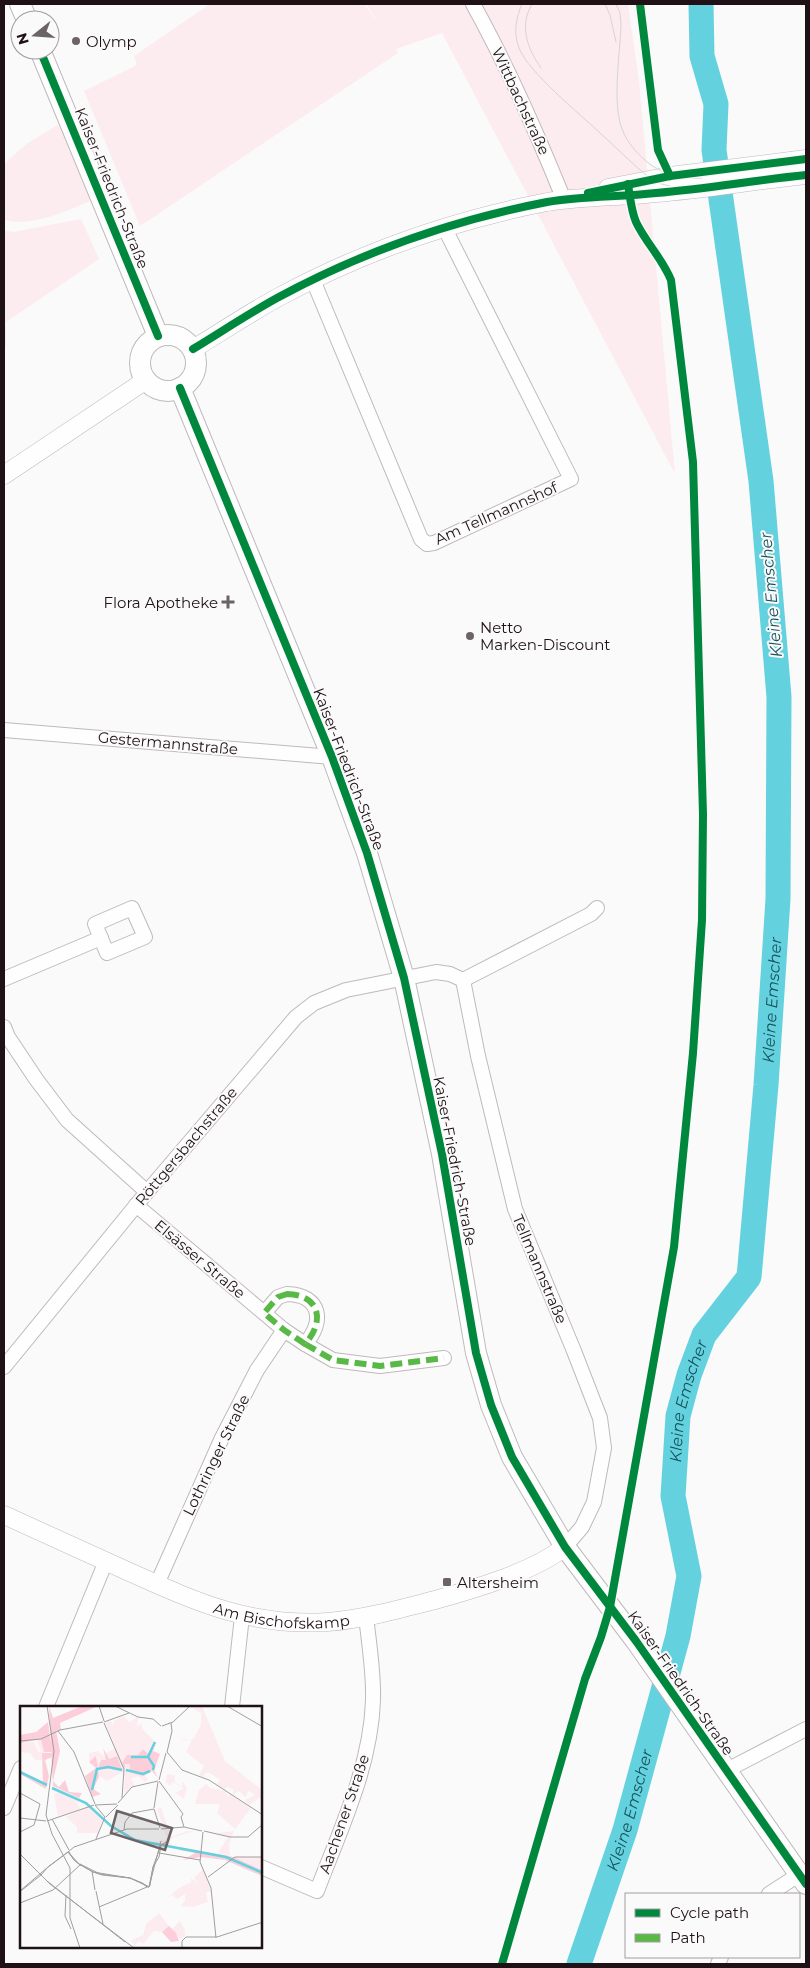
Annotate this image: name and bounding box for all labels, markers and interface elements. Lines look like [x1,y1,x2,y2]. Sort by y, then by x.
north arrow [10,10,60,60]
text: N [12,31,33,47]
place label: Olymp [86,32,137,51]
marker: Olymp [70,35,82,47]
street label: Wittbachstraße [488,44,554,158]
street label: Kaiser-Friedrich-Straße [71,105,153,271]
street label: Am Tellmannshof [432,477,561,549]
water label: Kleine Emscher [756,531,786,658]
place label: Flora Apotheke [104,593,218,612]
marker: Flora Apotheke [222,596,234,608]
place label: Netto Marken-Discount [480,618,610,654]
marker: Netto Marken-Discount [464,630,476,642]
street label: Kaiser-Friedrich-Straße [309,685,389,853]
street label: Gestermannstraße [97,727,239,759]
water label: Kleine Emscher [758,936,785,1063]
street label: Kaiser-Friedrich-Straße [429,1075,481,1247]
street label: Röttgersbachstraße [131,1083,241,1209]
street label: Tellmannstraße [508,1212,572,1326]
street label: Elsässer Straße [151,1216,249,1302]
water label: Kleine Emscher [666,1337,711,1463]
street label: Lothringer Straße [178,1391,254,1519]
place label: Altersheim [457,1573,539,1592]
marker: Altersheim [441,1576,453,1588]
street label: Am Bischofskamp [211,1598,351,1632]
street label: Kaiser-Friedrich-Straße [624,1607,738,1759]
inset map [20,1706,262,1948]
water label: Kleine Emscher [602,1747,656,1873]
street label: Aachener Straße [315,1752,373,1876]
legend [625,1893,800,1958]
text: Cycle path [670,1903,749,1922]
text: Path [670,1928,706,1947]

